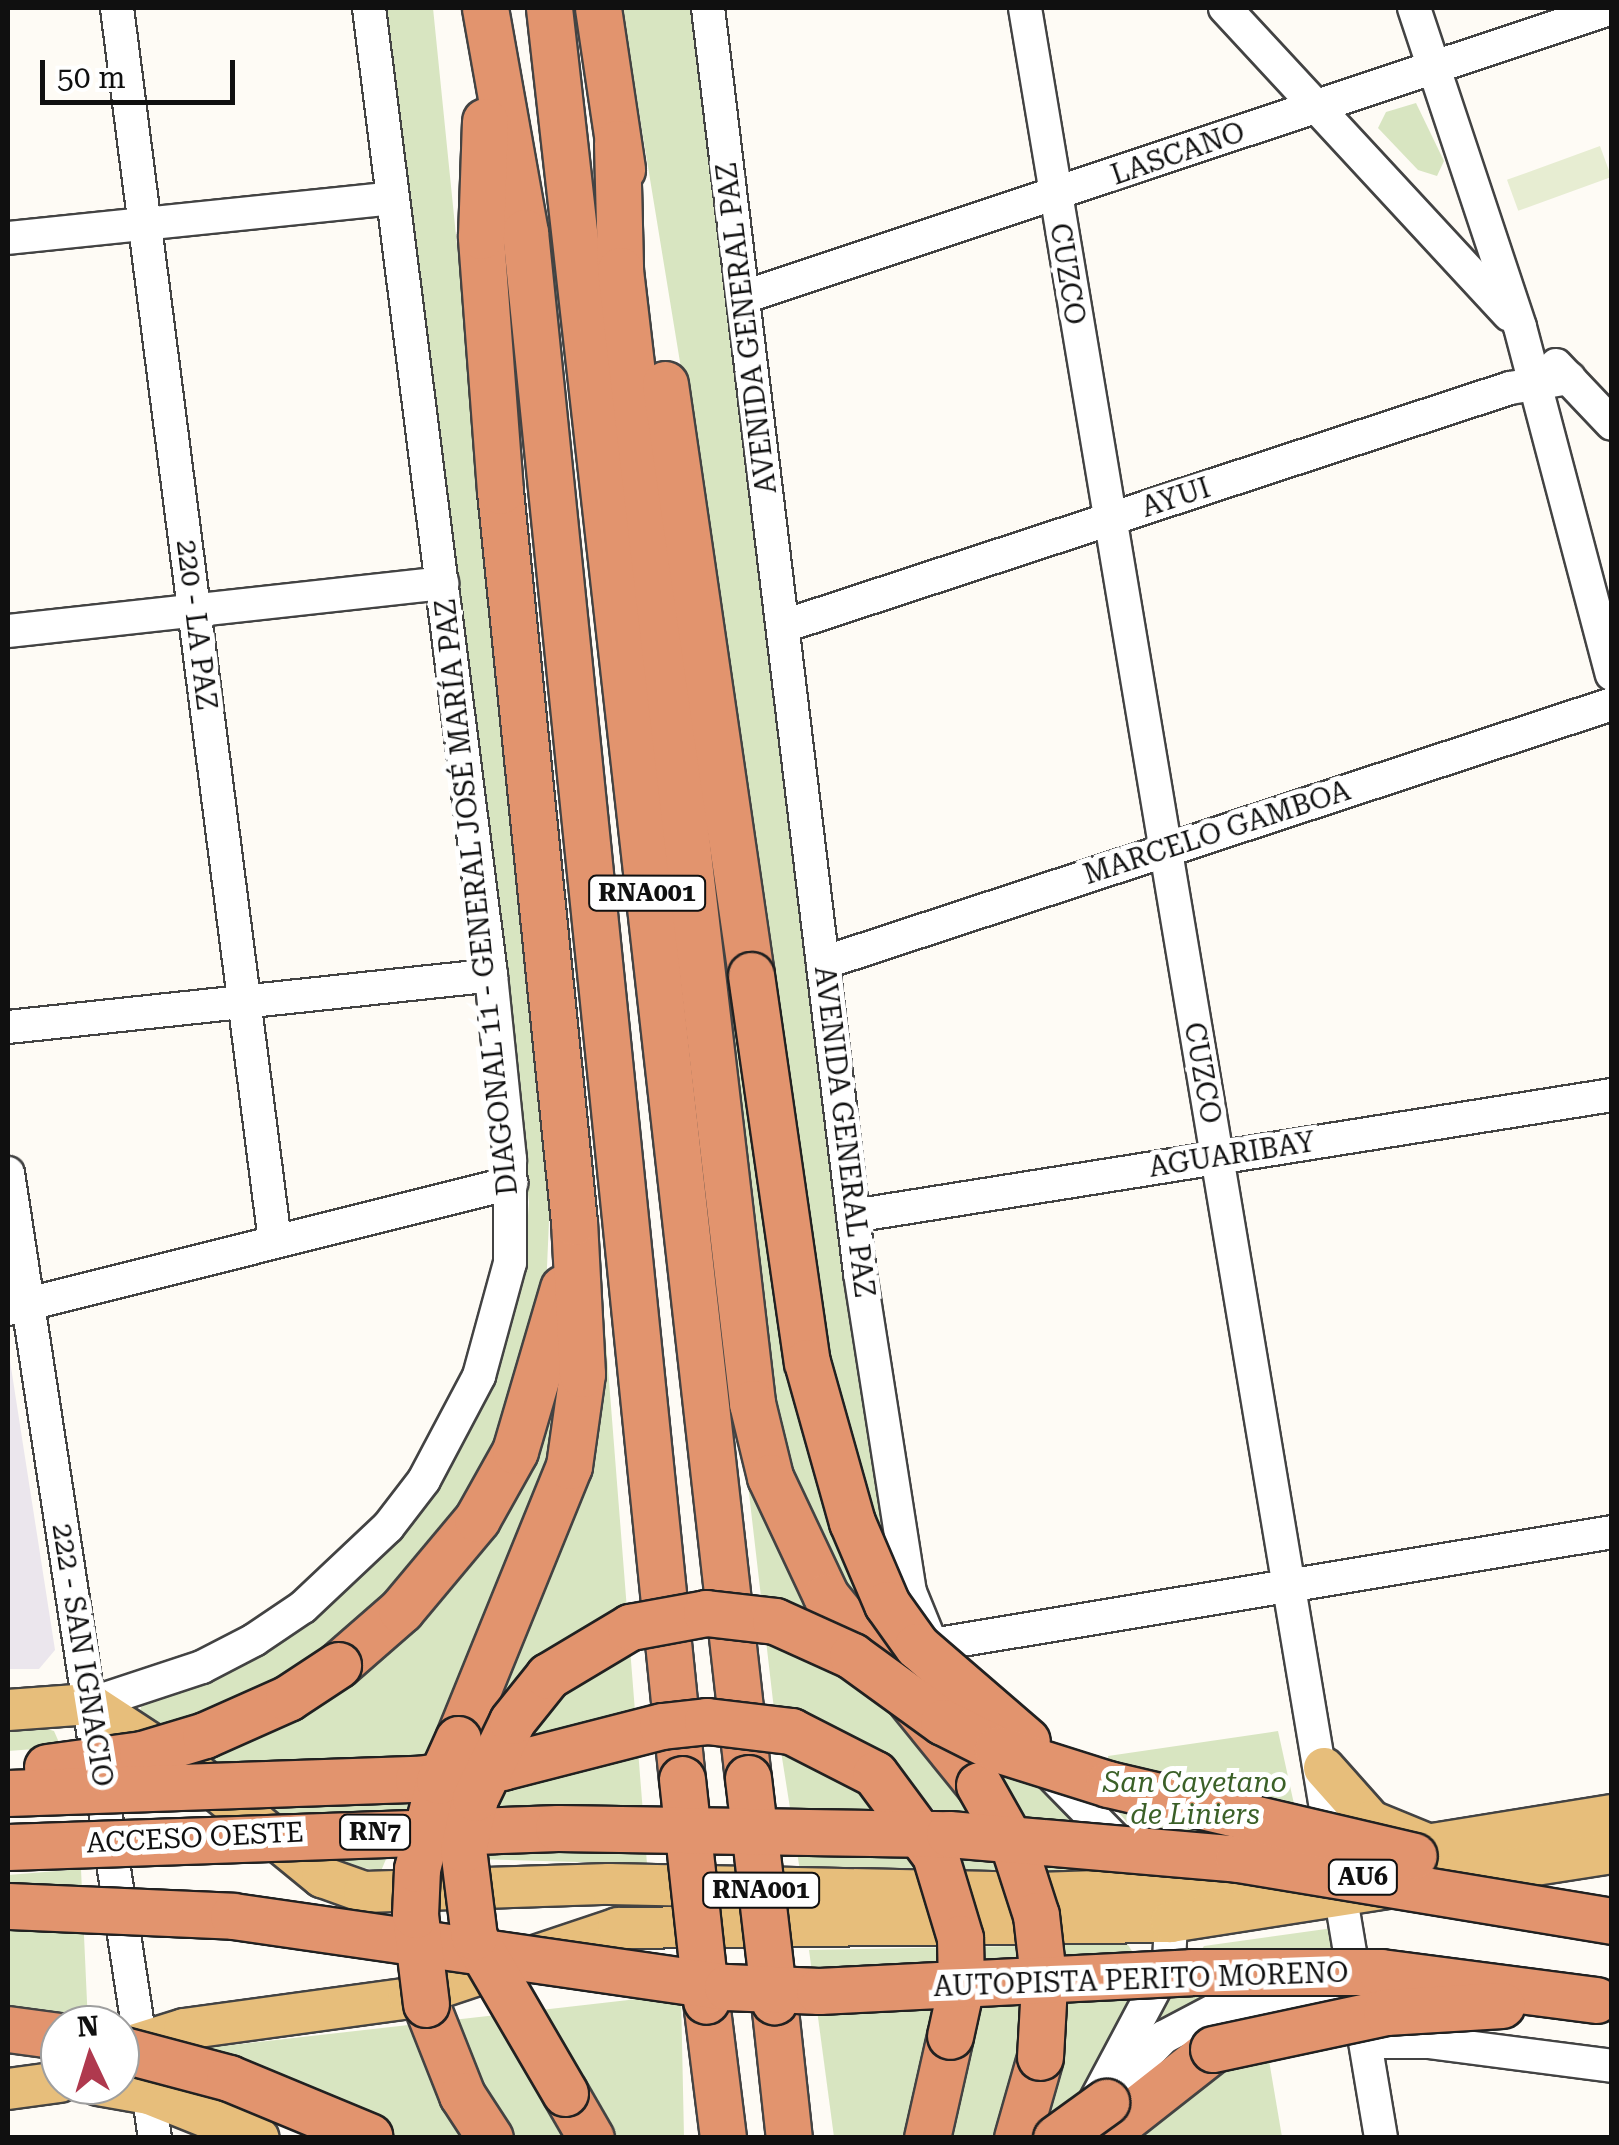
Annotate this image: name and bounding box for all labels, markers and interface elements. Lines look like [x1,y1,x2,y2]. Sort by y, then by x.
scale bar [45,40,240,102]
text: 50 m [57,60,126,95]
street label: LASCANO [1107,115,1249,193]
street label: AVENIDA GENERAL PAZ [710,160,784,496]
street label: CUZCO [1042,221,1092,327]
street label: AYUI [1137,471,1215,525]
street label: 220 - LA PAZ [169,538,223,712]
street label: DIAGONAL 11 - GENERAL JOSÉ MARÍA PAZ [429,597,525,1197]
street label: MARCELO GAMBOA [1079,774,1355,892]
road number: RNA001 [587,873,707,913]
street label: AVENIDA GENERAL PAZ [807,964,881,1300]
street label: CUZCO [1177,1020,1227,1126]
street label: AGUARIBAY [1147,1125,1317,1185]
street label: 222 - SAN IGNACIO [45,1521,119,1789]
park label: San Cayetano de Liniers [1103,1766,1287,1832]
road number: RN7 [338,1812,412,1852]
street label: ACCESO OESTE [85,1816,305,1860]
road number: AU6 [1326,1857,1400,1897]
road number: RNA001 [701,1870,821,1910]
street label: AUTOPISTA PERITO MORENO [933,1956,1349,2004]
north arrow [40,2005,140,2105]
text: N [76,2009,100,2044]

